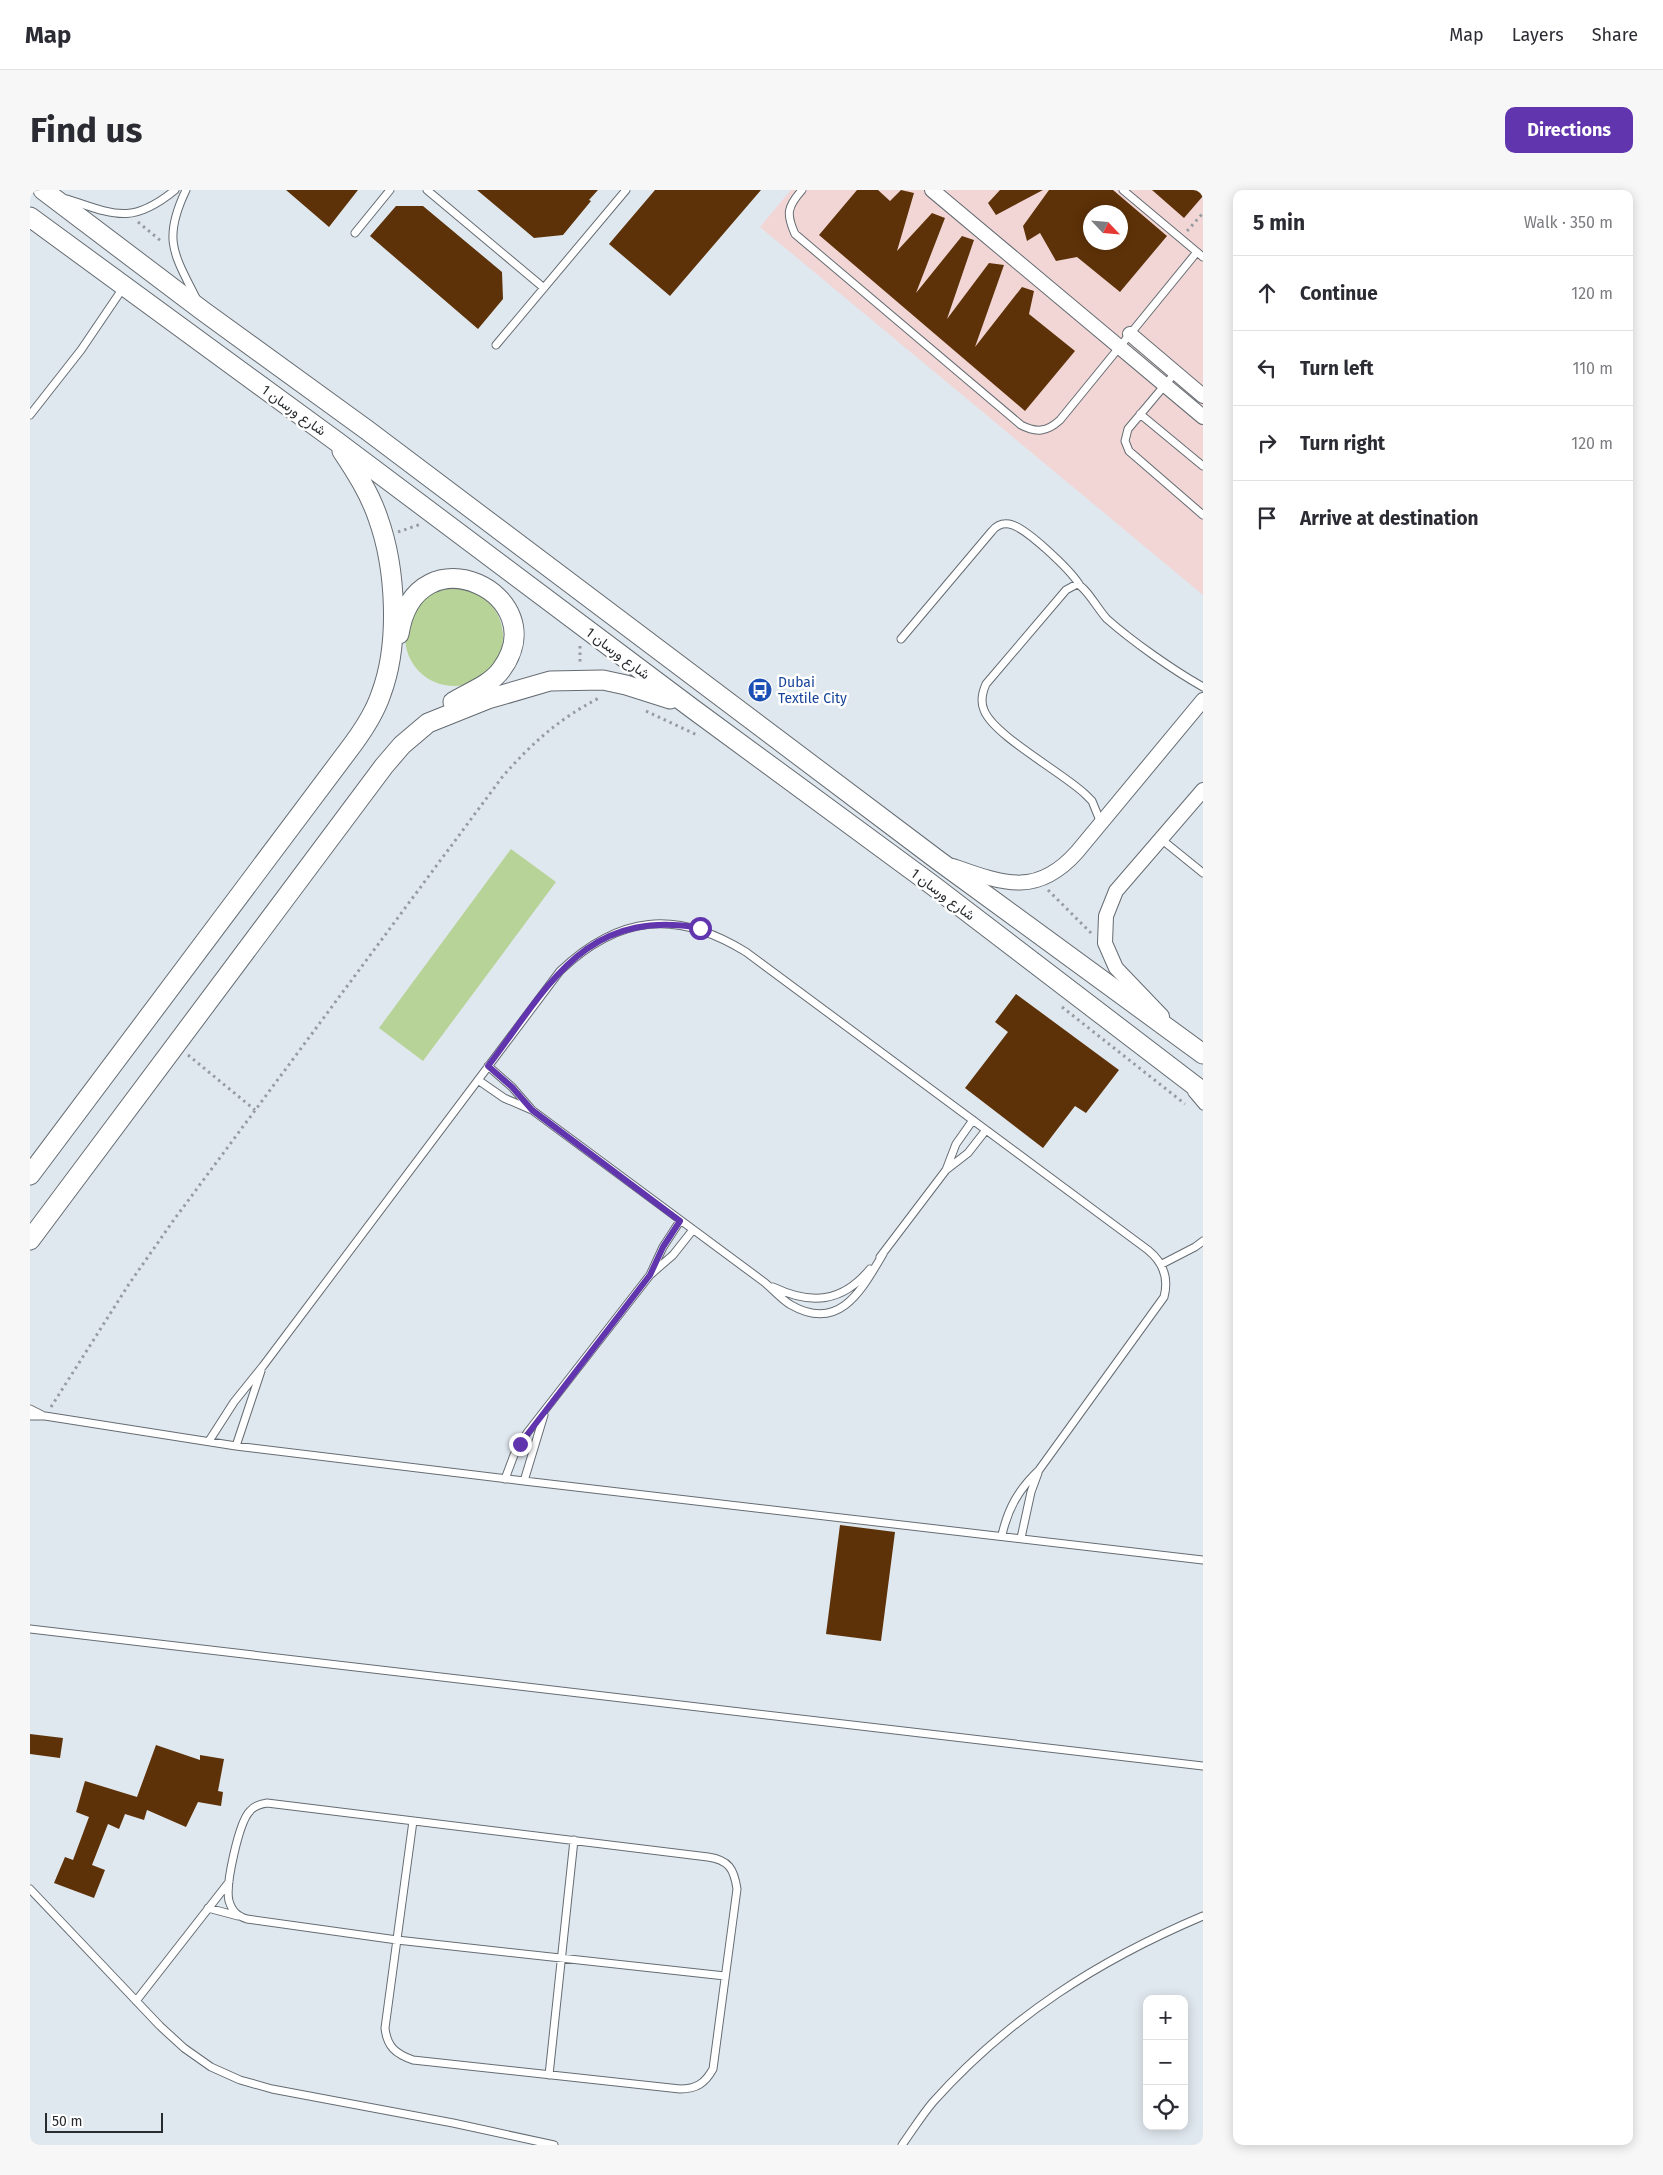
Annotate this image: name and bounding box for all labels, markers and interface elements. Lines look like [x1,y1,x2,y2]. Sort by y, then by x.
text: Map [25,21,71,49]
text: Map [1449,24,1484,46]
text: Layers [1512,24,1564,46]
text: Share [1592,24,1638,46]
button: Directions [1505,107,1633,153]
text: Find us [30,109,142,151]
north arrow [1083,205,1128,250]
text: 5 min [1253,210,1305,236]
text: Walk · 350 m [1524,213,1613,232]
icon: ahead [1253,279,1281,307]
text: Continue [1300,282,1378,305]
text: 120 m [1571,284,1613,303]
icon: left [1253,354,1281,382]
text: Turn left [1300,357,1374,380]
text: 110 m [1572,359,1613,378]
street label: شارع ورسان 1 [257,381,329,441]
icon: right [1253,429,1281,457]
text: Turn right [1300,432,1385,455]
text: 120 m [1571,434,1613,453]
icon: arrive [1253,504,1281,532]
text: Arrive at destination [1300,507,1479,530]
street label: شارع ورسان 1 [581,624,653,685]
place label: Dubai Textile City [778,674,847,707]
bus stop icon: Dubai Textile City [747,677,773,703]
street label: شارع ورسان 1 [906,865,978,926]
route start [689,917,712,940]
route end [509,1433,532,1456]
map controls [1143,1995,1188,2130]
button: + [1143,1995,1188,2040]
button: − [1143,2040,1188,2085]
button: locate [1143,2085,1188,2130]
scale bar [45,2110,162,2133]
text: 50 m [52,2113,83,2130]

